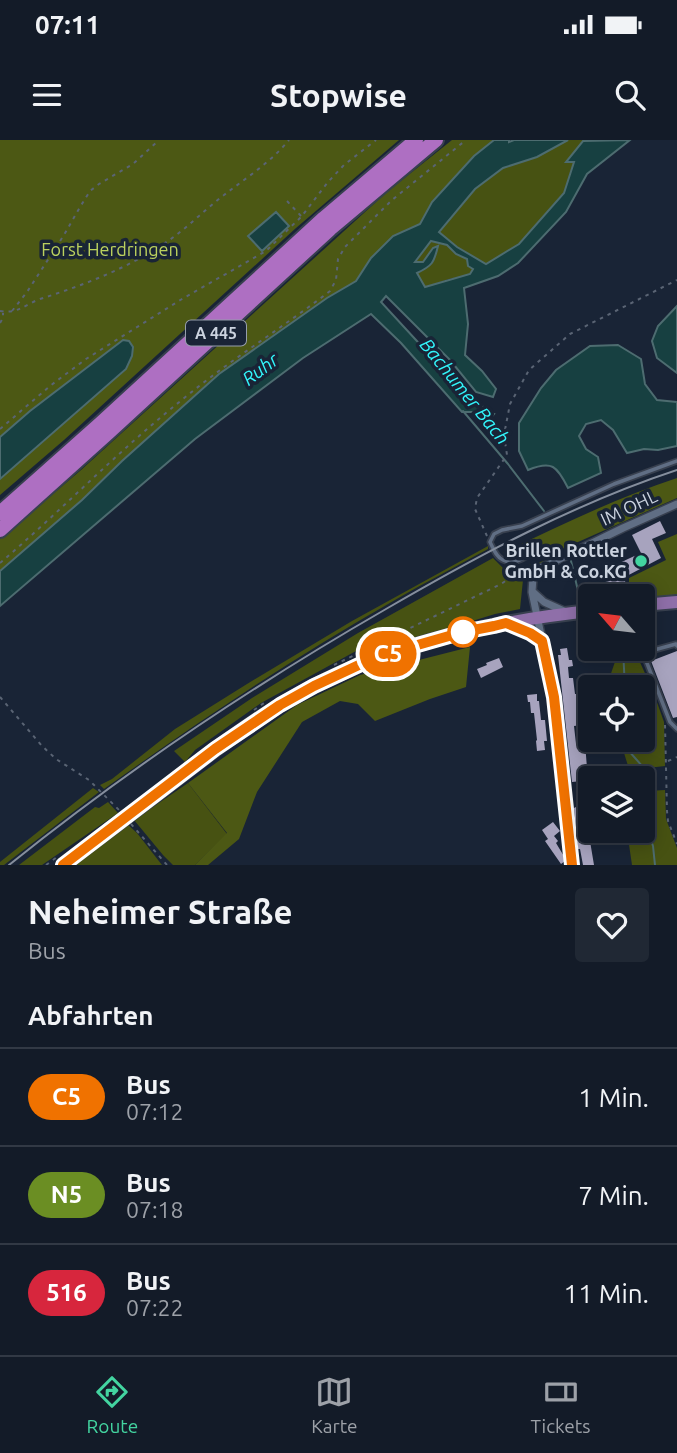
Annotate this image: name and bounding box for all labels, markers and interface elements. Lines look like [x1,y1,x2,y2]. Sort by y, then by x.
text: 07:11 [35,10,100,39]
icon: menu [28,76,66,114]
icon: search [611,76,649,114]
text: Stopwise [270,77,407,113]
park label: Forst Herdringen [41,239,179,259]
road number: A 445 [186,321,246,346]
water label: Bachumer Bach [416,334,514,448]
water label: Ruhr [238,348,283,390]
street label: IM OHL [597,485,660,529]
place label: Brillen Rottler GmbH & Co.KG [504,540,628,581]
marker: Brillen Rottler GmbH & Co.KG [633,553,649,569]
north arrow [578,584,654,662]
map controls [578,584,655,843]
unlabelled marker [448,617,478,647]
line badge: C5 [356,631,420,677]
text: C5 [374,640,402,667]
button: locate [578,675,655,752]
button: layers [578,766,655,843]
button: heart [575,888,649,962]
text: Neheimer Straße [28,893,292,930]
text: Bus [28,938,66,963]
text: Abfahrten [28,1001,153,1030]
text: Bus [126,1070,171,1099]
text: C5 [52,1083,81,1110]
text: 1 Min. [578,1083,649,1112]
text: 07:12 [126,1099,184,1124]
text: Bus [126,1168,171,1197]
text: N5 [51,1181,82,1208]
text: 7 Min. [578,1181,649,1210]
text: 07:18 [126,1197,184,1222]
text: Bus [126,1266,171,1295]
text: 516 [46,1279,87,1306]
text: 11 Min. [564,1279,649,1308]
text: 07:22 [126,1295,184,1320]
tab: Route [86,1373,138,1437]
tab: Karte [311,1373,358,1437]
tab: Tickets [531,1373,591,1437]

